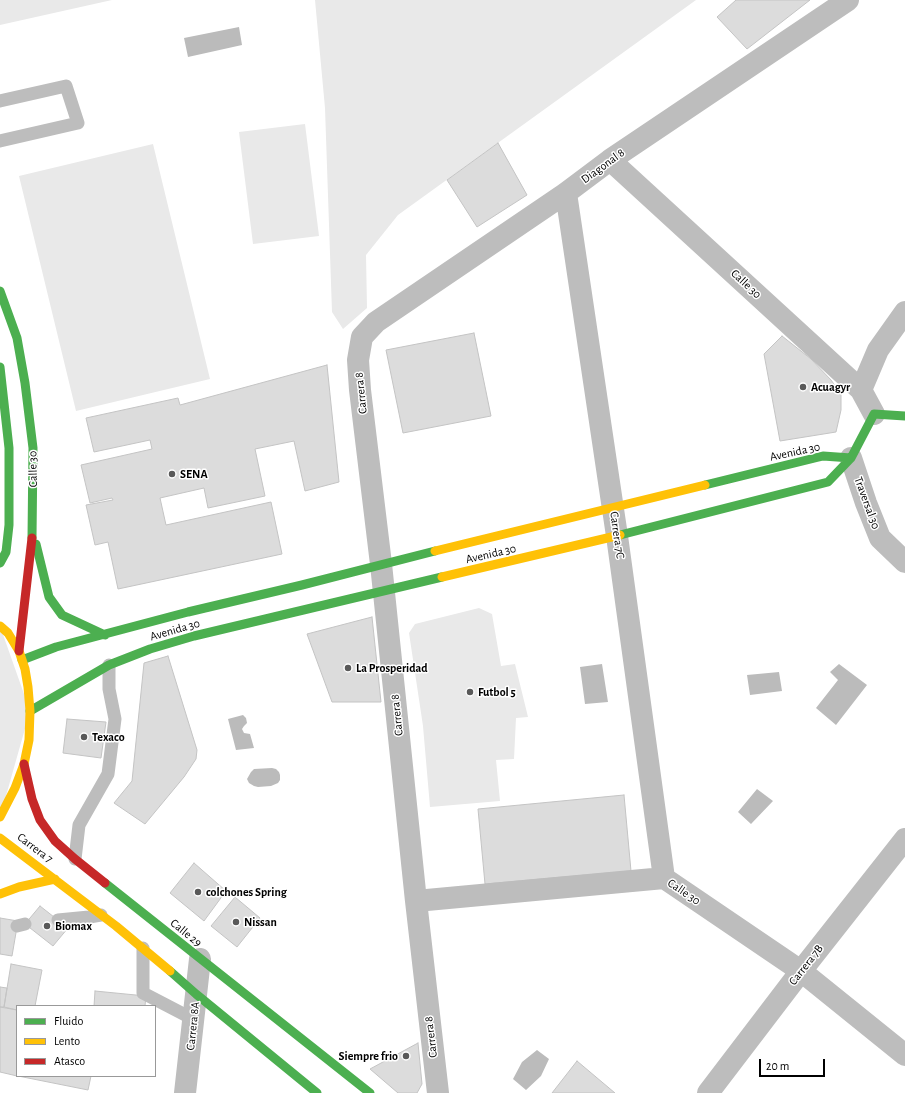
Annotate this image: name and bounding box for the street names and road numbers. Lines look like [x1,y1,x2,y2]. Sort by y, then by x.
street label: Diagonal 8 [578,145,628,187]
street label: Calle 30 [728,266,764,302]
street label: Carrera 8 [352,371,370,415]
street label: Avenida 30 [768,440,822,464]
street label: Calle 30 [25,451,41,487]
street label: Traversal 30 [851,475,883,531]
street label: Carrera 7C [607,510,627,560]
street label: Avenida 30 [464,541,518,567]
street label: Avenida 30 [148,616,202,644]
street label: Carrera 8 [388,693,406,737]
street label: Carrera 7 [14,830,56,866]
street label: Calle 30 [665,876,703,908]
street label: Calle 29 [167,916,205,950]
street label: Carrera 7B [786,942,826,988]
street label: Carrera 8A [183,1001,203,1051]
street label: Carrera 8 [421,1015,441,1059]

